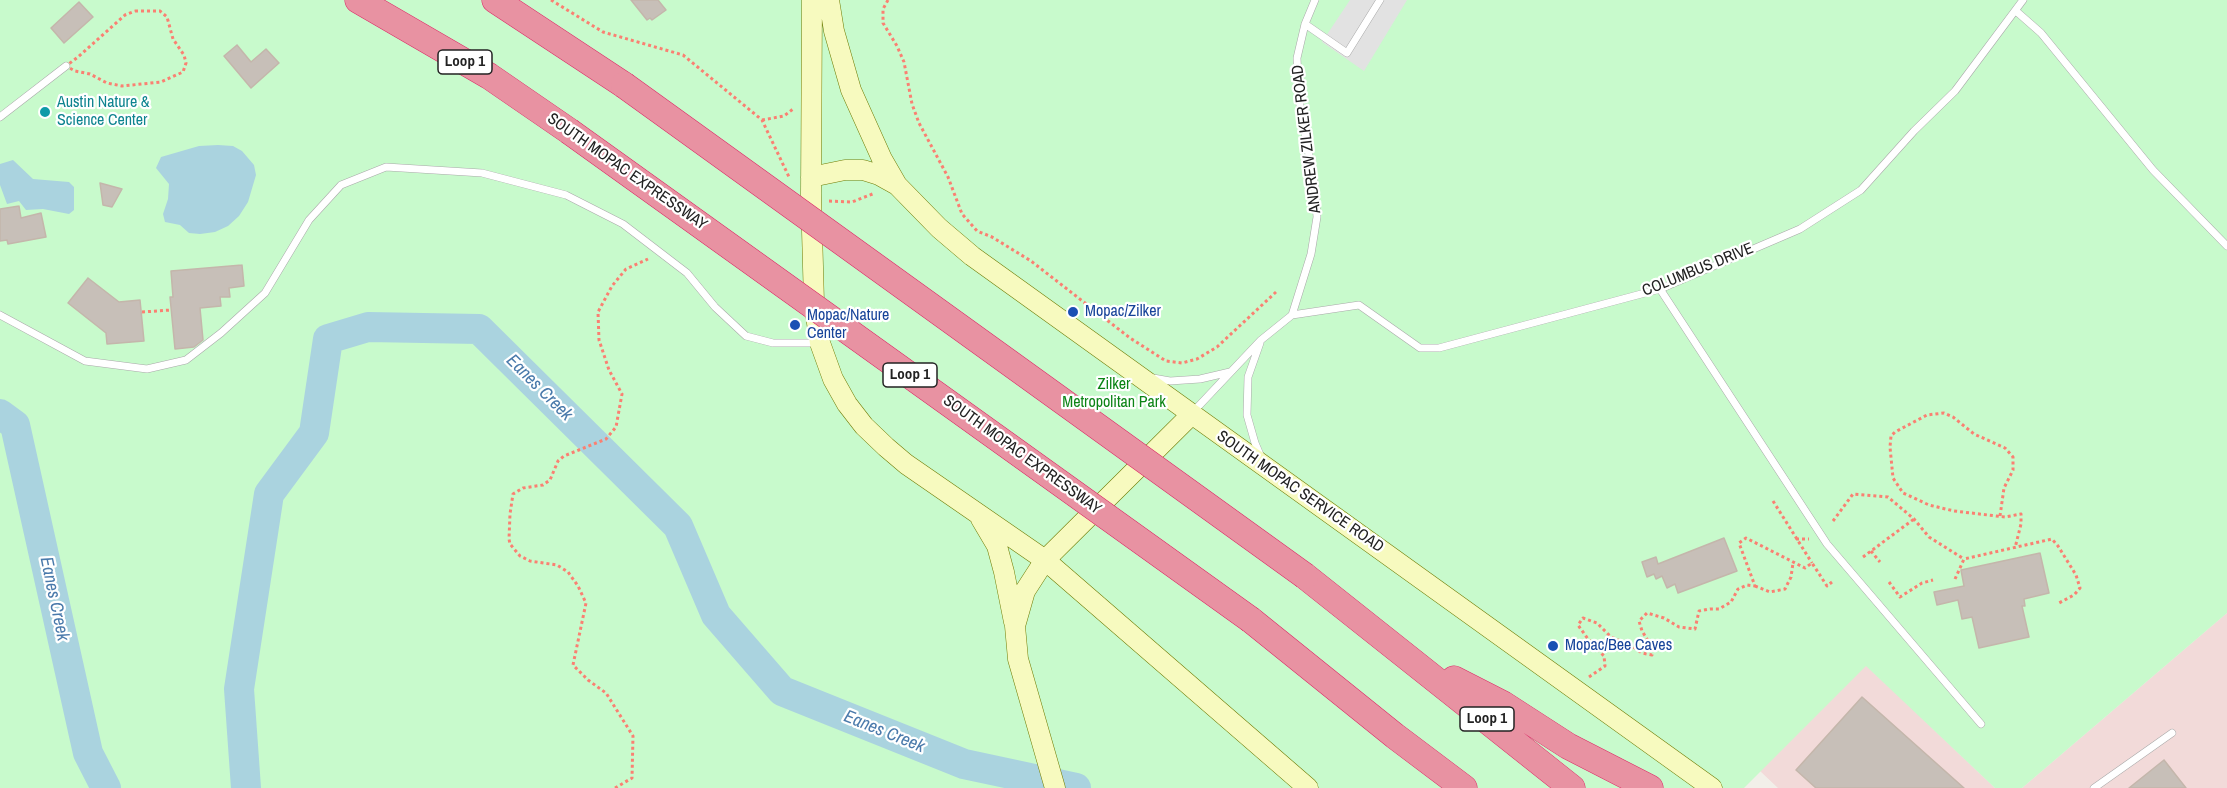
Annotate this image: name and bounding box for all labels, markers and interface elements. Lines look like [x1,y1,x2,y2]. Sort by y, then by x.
road number: Loop 1 [438,50,492,74]
street label: ANDREW ZILKER ROAD [1288,64,1326,214]
place label: Austin Nature & Science Center [57,93,150,131]
marker: Austin Nature & Science Center [38,105,52,119]
street label: SOUTH MOPAC EXPRESSWAY [543,109,711,235]
street label: COLUMBUS DRIVE [1640,239,1756,301]
place label: Mopac/Zilker [1085,302,1161,322]
marker: Mopac/Zilker [1066,305,1080,319]
place label: Mopac/Nature Center [807,306,889,344]
marker: Mopac/Nature Center [788,318,802,332]
water label: Eanes Creek [501,350,577,426]
road number: Loop 1 [883,363,937,387]
park label: Zilker Metropolitan Park [1062,375,1166,413]
street label: SOUTH MOPAC EXPRESSWAY [939,391,1105,519]
street label: SOUTH MOPAC SERVICE ROAD [1213,427,1387,557]
water label: Eanes Creek [35,555,73,643]
place label: Mopac/Bee Caves [1565,636,1672,656]
marker: Mopac/Bee Caves [1546,639,1560,653]
water label: Eanes Creek [840,706,928,758]
road number: Loop 1 [1460,707,1514,731]

